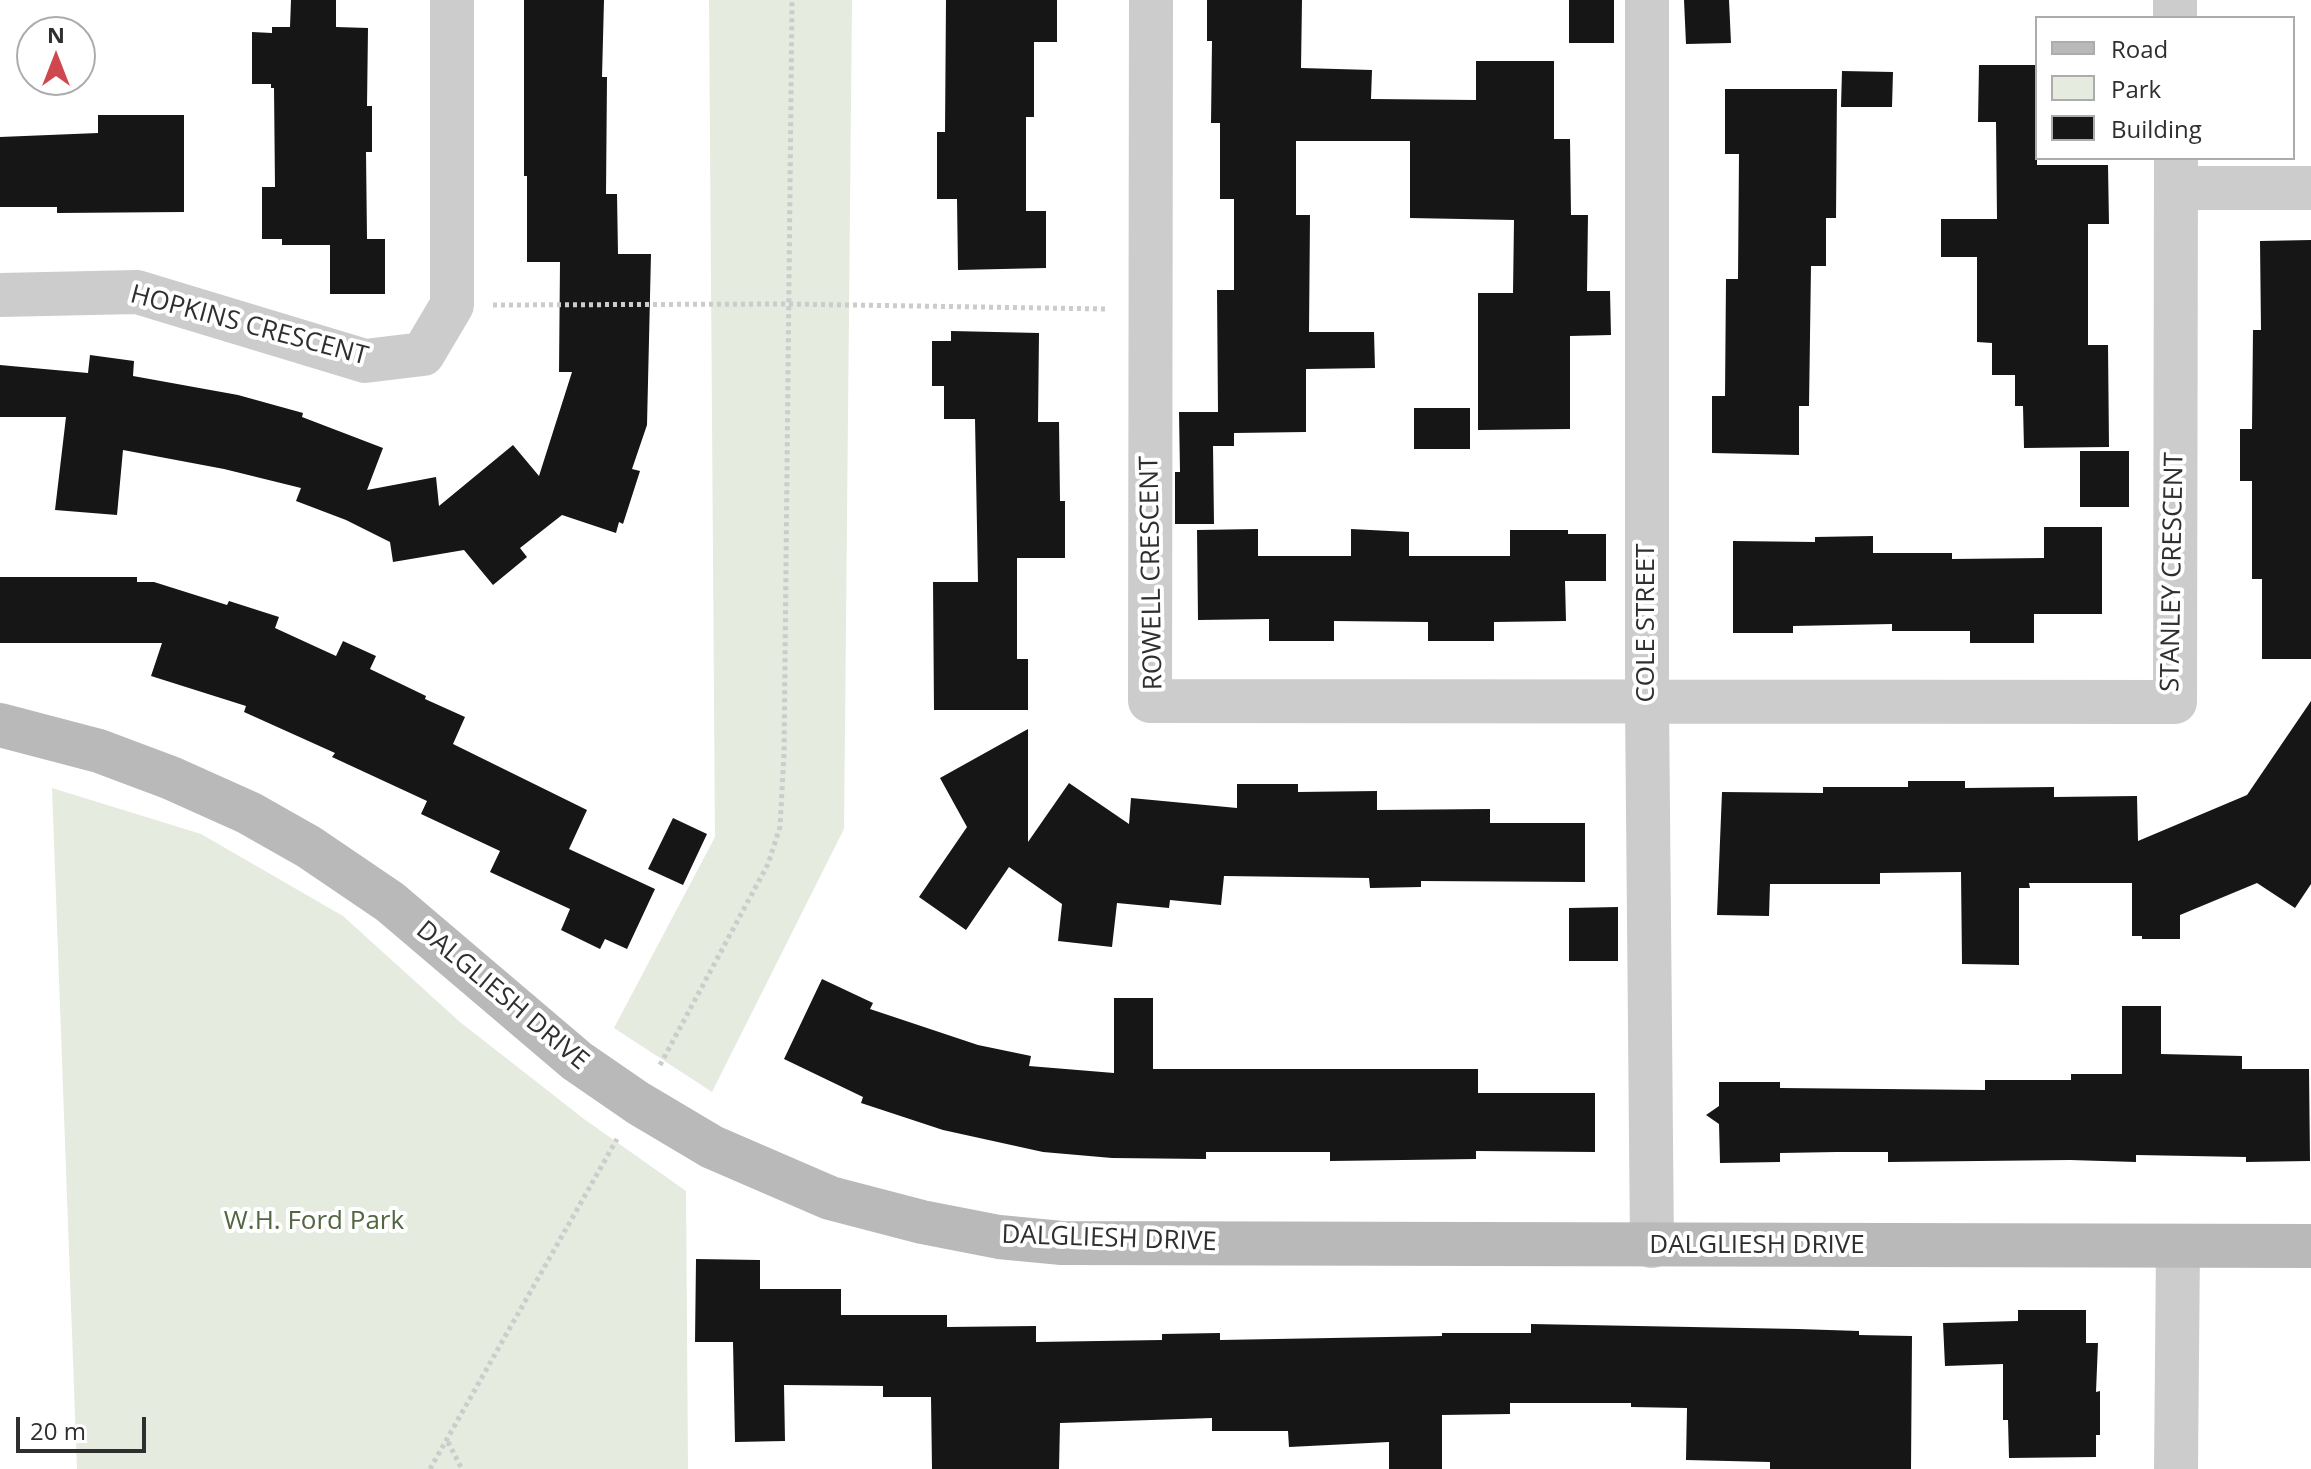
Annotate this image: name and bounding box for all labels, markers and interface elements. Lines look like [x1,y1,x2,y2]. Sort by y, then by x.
north arrow [16,16,96,96]
legend [2035,16,2295,160]
text: N [47,19,65,49]
text: Road [2111,32,2168,65]
text: Park [2111,72,2161,105]
text: Building [2111,112,2202,145]
street label: HOPKINS CRESCENT [127,279,371,373]
street label: STANLEY CRESCENT [2155,452,2191,692]
street label: ROWELL CRESCENT [1134,456,1170,690]
street label: COLE STREET [1631,543,1663,703]
street label: DALGLIESH DRIVE [409,915,595,1077]
park label: W.H. Ford Park [224,1206,404,1238]
street label: DALGLIESH DRIVE [1001,1220,1217,1258]
street label: DALGLIESH DRIVE [1649,1230,1865,1262]
scale bar [20,1401,150,1451]
text: 20 m [30,1414,86,1447]

